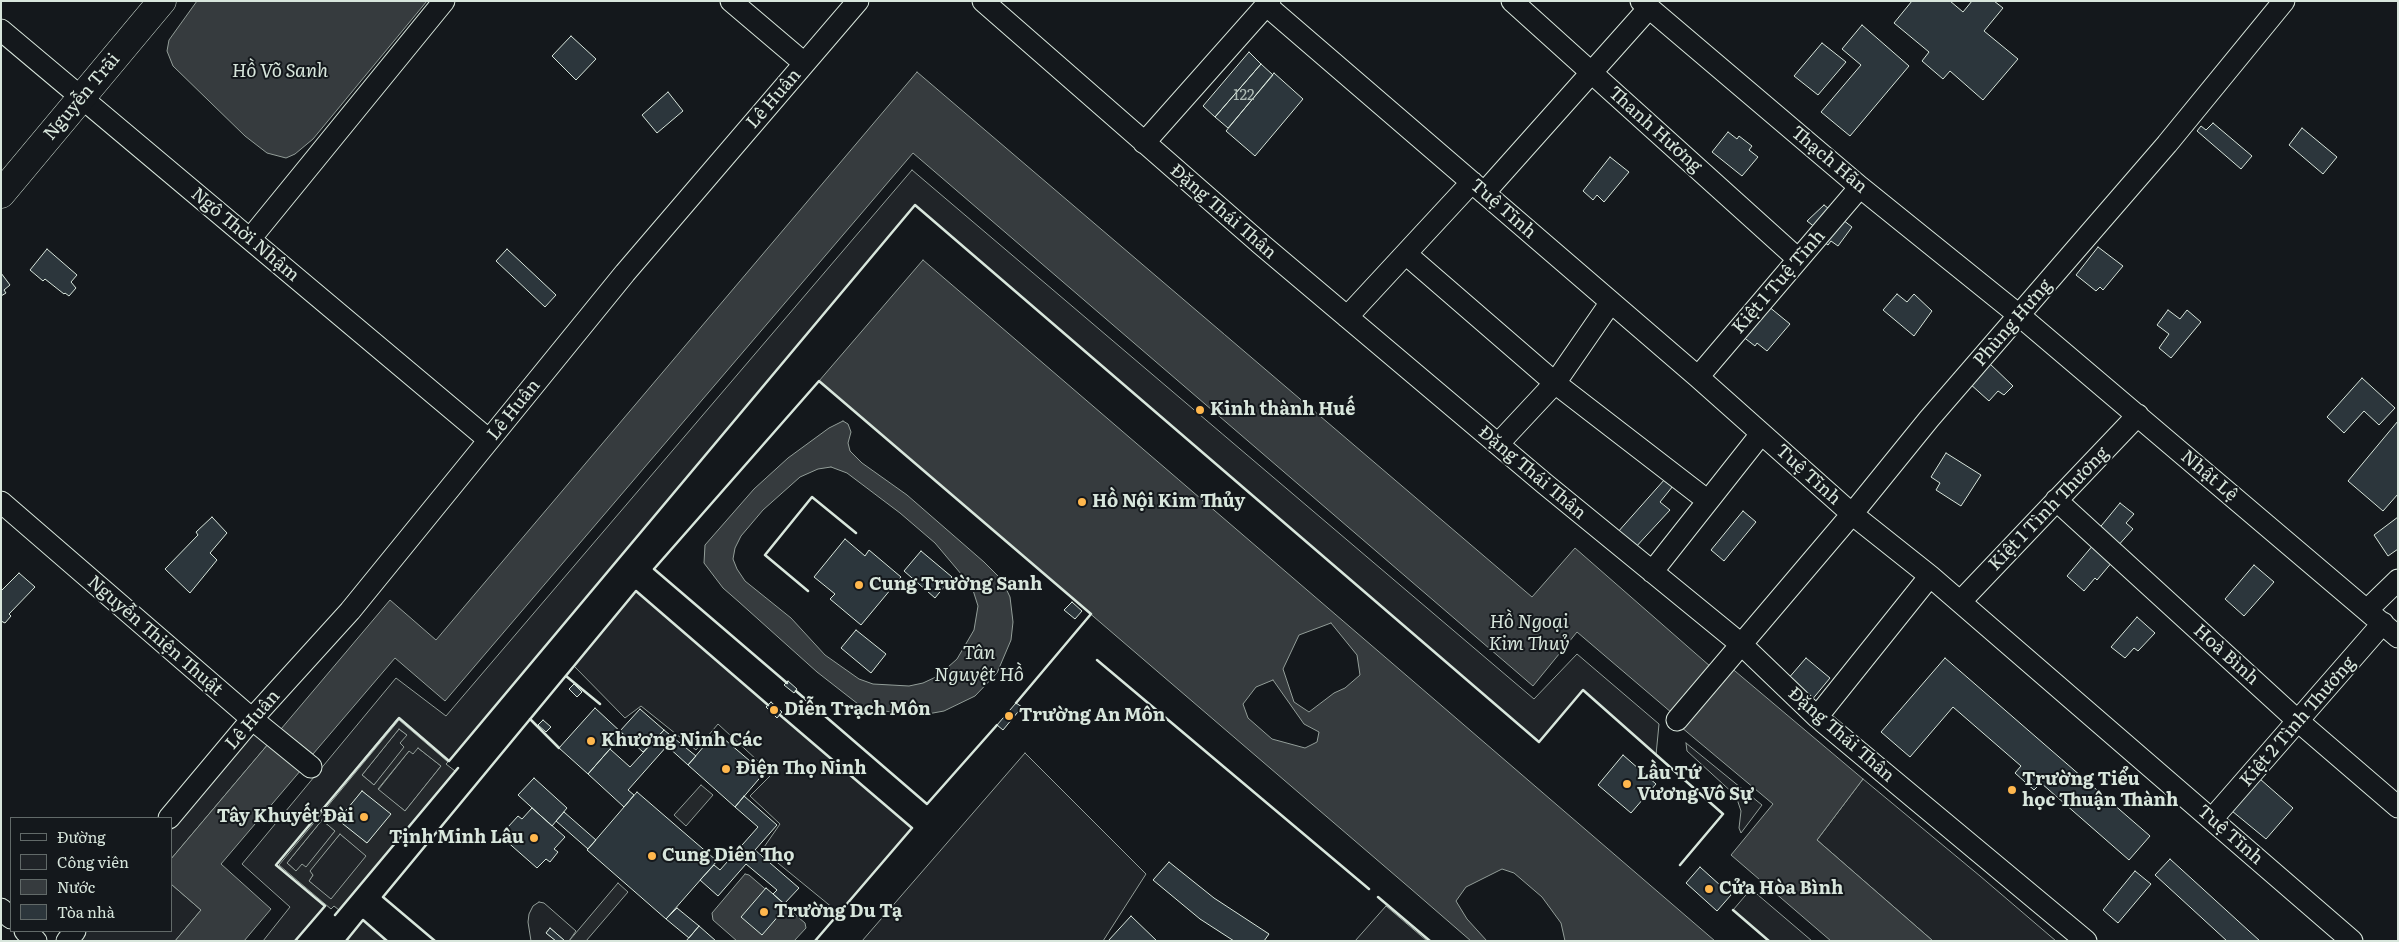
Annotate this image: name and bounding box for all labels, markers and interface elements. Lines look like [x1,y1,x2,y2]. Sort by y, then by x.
street label: Nguyễn Trãi [39,49,125,145]
water label: Hồ Võ Sanh [232,60,328,82]
street label: Lê Huân [742,65,806,133]
street label: Thanh Hương [1604,82,1706,178]
house number: 122 [1233,87,1255,105]
street label: Thạch Hãn [1787,122,1871,198]
street label: Đặng Thái Thân [1165,160,1281,264]
street label: Tuệ Tĩnh [1466,175,1540,243]
street label: Ngô Thời Nhậm [187,183,303,287]
street label: Kiệt 1 Tuệ Tĩnh [1728,226,1830,338]
street label: Phùng Hưng [1969,275,2057,371]
street label: Lê Huân [483,375,545,445]
place label: Kinh thành Huế [1210,399,1355,421]
marker: Kinh thành Huế [1194,404,1206,416]
street label: Đặng Thái Thân [1474,422,1590,524]
street label: Tuệ Tĩnh [1771,440,1845,510]
street label: Kiệt 1 Tình Thương [1984,443,2114,575]
street label: Nhật Lệ [2176,446,2242,506]
place label: Hồ Nội Kim Thủy [1092,491,1245,513]
marker: Hồ Nội Kim Thủy [1076,496,1088,508]
street label: Nguyễn Thiện Thuật [83,571,227,701]
place label: Cung Trường Sanh [869,574,1042,596]
marker: Cung Trường Sanh [853,579,865,591]
water label: Hồ Ngoại Kim Thuỷ [1488,611,1570,655]
street label: Hoà Bình [2189,620,2263,690]
water label: Tân Nguyệt Hồ [934,642,1024,686]
street label: Kiệt 2 Tình Thương [2236,653,2360,791]
street label: Đặng Thái Thân [1783,683,1899,787]
street label: Lê Huân [221,686,285,754]
place label: Diễn Trạch Môn [784,699,931,721]
marker: Diễn Trạch Môn [768,704,780,716]
place label: Trường An Môn [1019,705,1165,727]
marker: Trường An Môn [1003,710,1015,722]
place label: Khương Ninh Các [601,730,762,752]
marker: Khương Ninh Các [585,735,597,747]
place label: Điện Thọ Ninh [736,758,867,780]
marker: Điện Thọ Ninh [720,763,732,775]
place label: Lầu Tứ Vương Vô Sự [1637,763,1754,806]
place label: Trường Tiểu học Thuận Thành [2022,769,2178,812]
marker: Lầu Tứ Vương Vô Sự [1621,778,1633,790]
marker: Trường Tiểu học Thuận Thành [2006,784,2018,796]
street label: Tuệ Tĩnh [2193,801,2267,869]
place label: Tây Khuyết Đài [217,806,354,828]
marker: Tây Khuyết Đài [358,811,370,823]
legend [10,817,172,932]
text: Đường [57,825,106,848]
place label: Tịnh Minh Lâu [389,827,524,849]
marker: Tịnh Minh Lâu [528,832,540,844]
place label: Cung Diên Thọ [662,845,794,867]
text: Công viên [57,850,129,873]
marker: Cung Diên Thọ [646,850,658,862]
text: Nước [57,875,95,898]
place label: Cửa Hòa Bình [1719,878,1843,900]
marker: Cửa Hòa Bình [1703,883,1715,895]
text: Tòa nhà [57,900,115,923]
place label: Trường Du Tạ [774,901,902,923]
marker: Trường Du Tạ [758,906,770,918]

